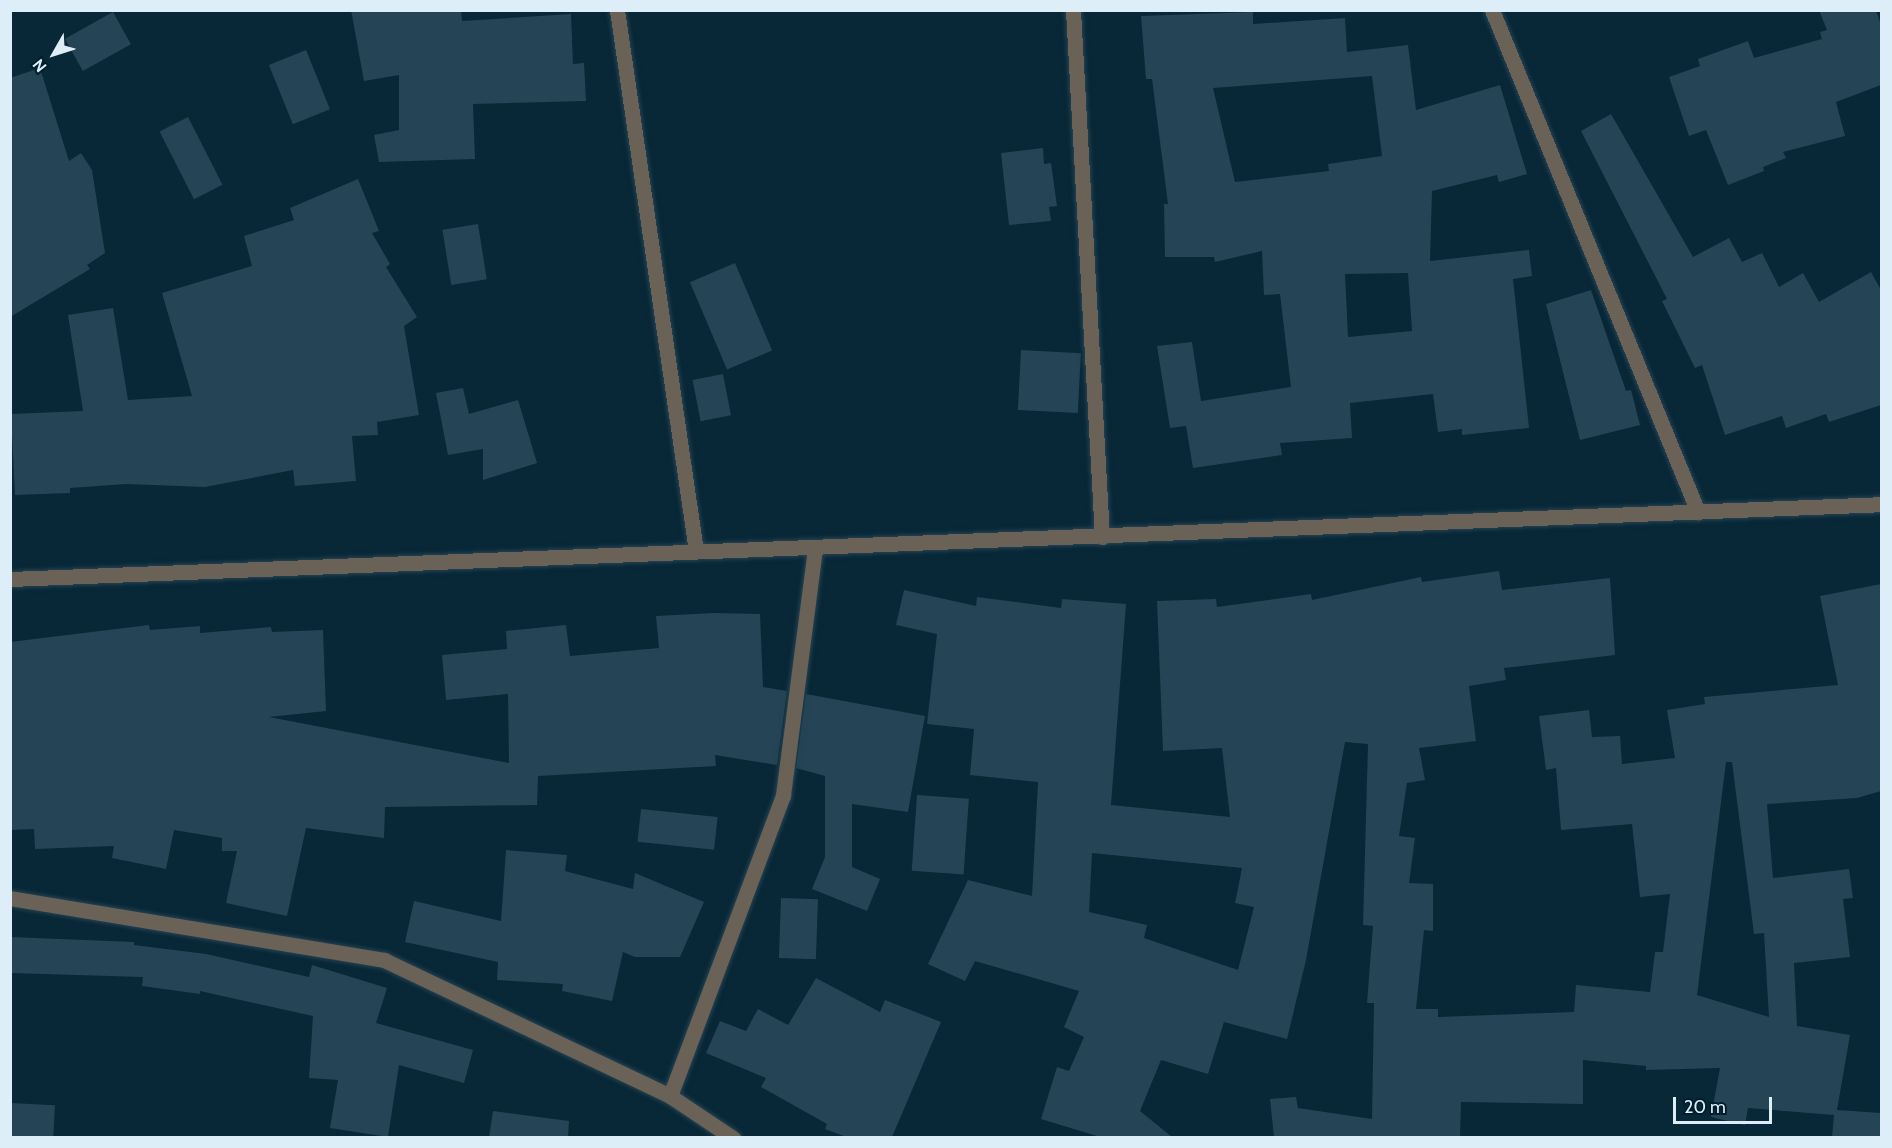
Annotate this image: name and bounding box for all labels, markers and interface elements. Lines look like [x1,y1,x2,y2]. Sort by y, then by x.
north arrow [24,24,84,84]
text: N [29,55,51,76]
scale bar [1676,1085,1775,1123]
text: 20 m [1684,1096,1726,1118]

